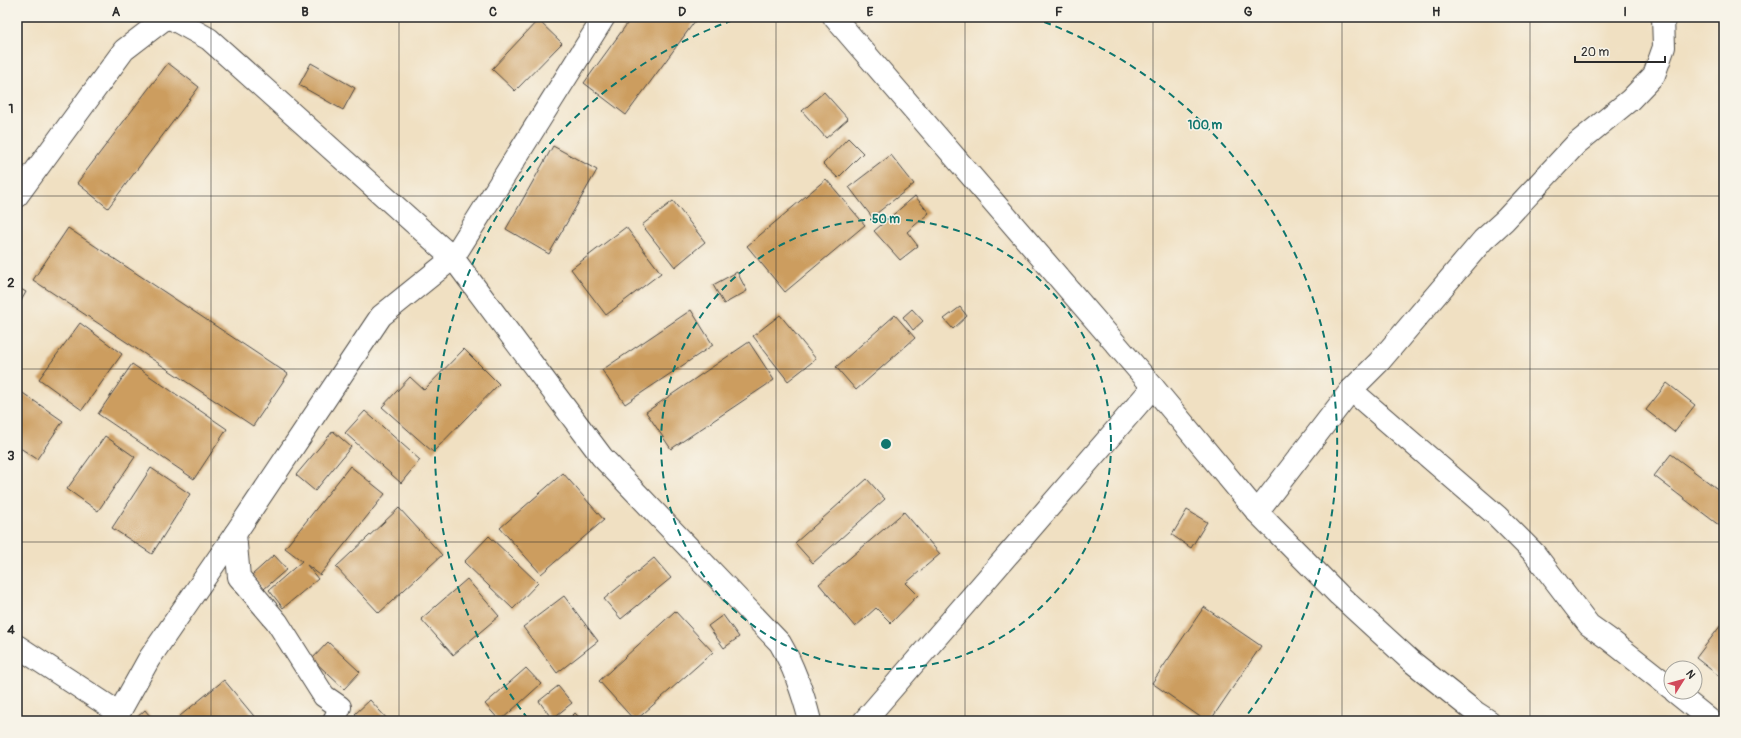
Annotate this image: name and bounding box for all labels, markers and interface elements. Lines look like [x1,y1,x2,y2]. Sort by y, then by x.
text: A [112,4,121,20]
text: B [301,4,309,20]
text: C [489,4,497,20]
text: D [678,4,686,20]
text: E [867,4,874,20]
text: F [1055,4,1063,20]
text: G [1244,4,1253,20]
text: H [1432,4,1440,20]
text: I [1623,4,1627,20]
scale bar [1575,38,1665,64]
text: 20 m [1581,45,1610,60]
text: 1 [8,101,14,117]
text: 100 m [1188,118,1223,133]
text: 50 m [872,212,900,227]
text: 2 [7,275,15,291]
centre of rings [879,437,893,451]
text: 3 [7,448,15,464]
text: 4 [7,622,15,638]
north arrow [1663,660,1703,700]
text: N [1683,667,1698,682]

